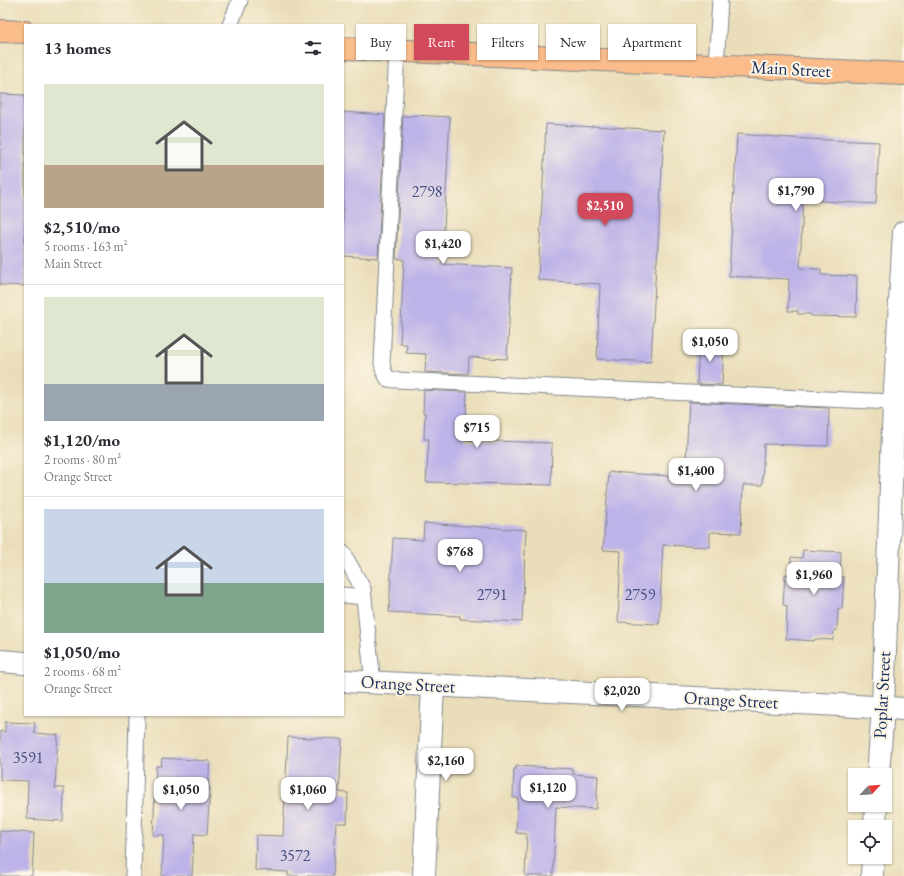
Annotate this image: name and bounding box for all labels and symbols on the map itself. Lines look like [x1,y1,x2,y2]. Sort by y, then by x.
street label: Main Street [750,55,832,82]
pin: $1,790 [763,178,829,212]
house number: 2798 [412,181,443,202]
pin: $2,510 [572,193,638,227]
pin: $1,420 [410,231,476,265]
pin: $1,050 [677,329,743,363]
pin: $715 [453,415,501,449]
pin: $1,400 [663,458,729,492]
pin: $768 [436,539,484,573]
pin: $1,960 [781,562,847,596]
house number: 2791 [477,584,507,605]
house number: 2759 [625,584,656,605]
street label: Poplar Street [868,650,895,739]
street label: Orange Street [360,670,456,697]
pin: $2,020 [589,678,655,712]
street label: Orange Street [683,686,779,713]
house number: 3591 [13,747,43,768]
pin: $2,160 [413,748,479,782]
north arrow [848,768,892,812]
pin: $1,120 [515,775,581,809]
pin: $1,050 [148,777,214,811]
pin: $1,060 [275,777,341,811]
house number: 3572 [280,845,311,866]

